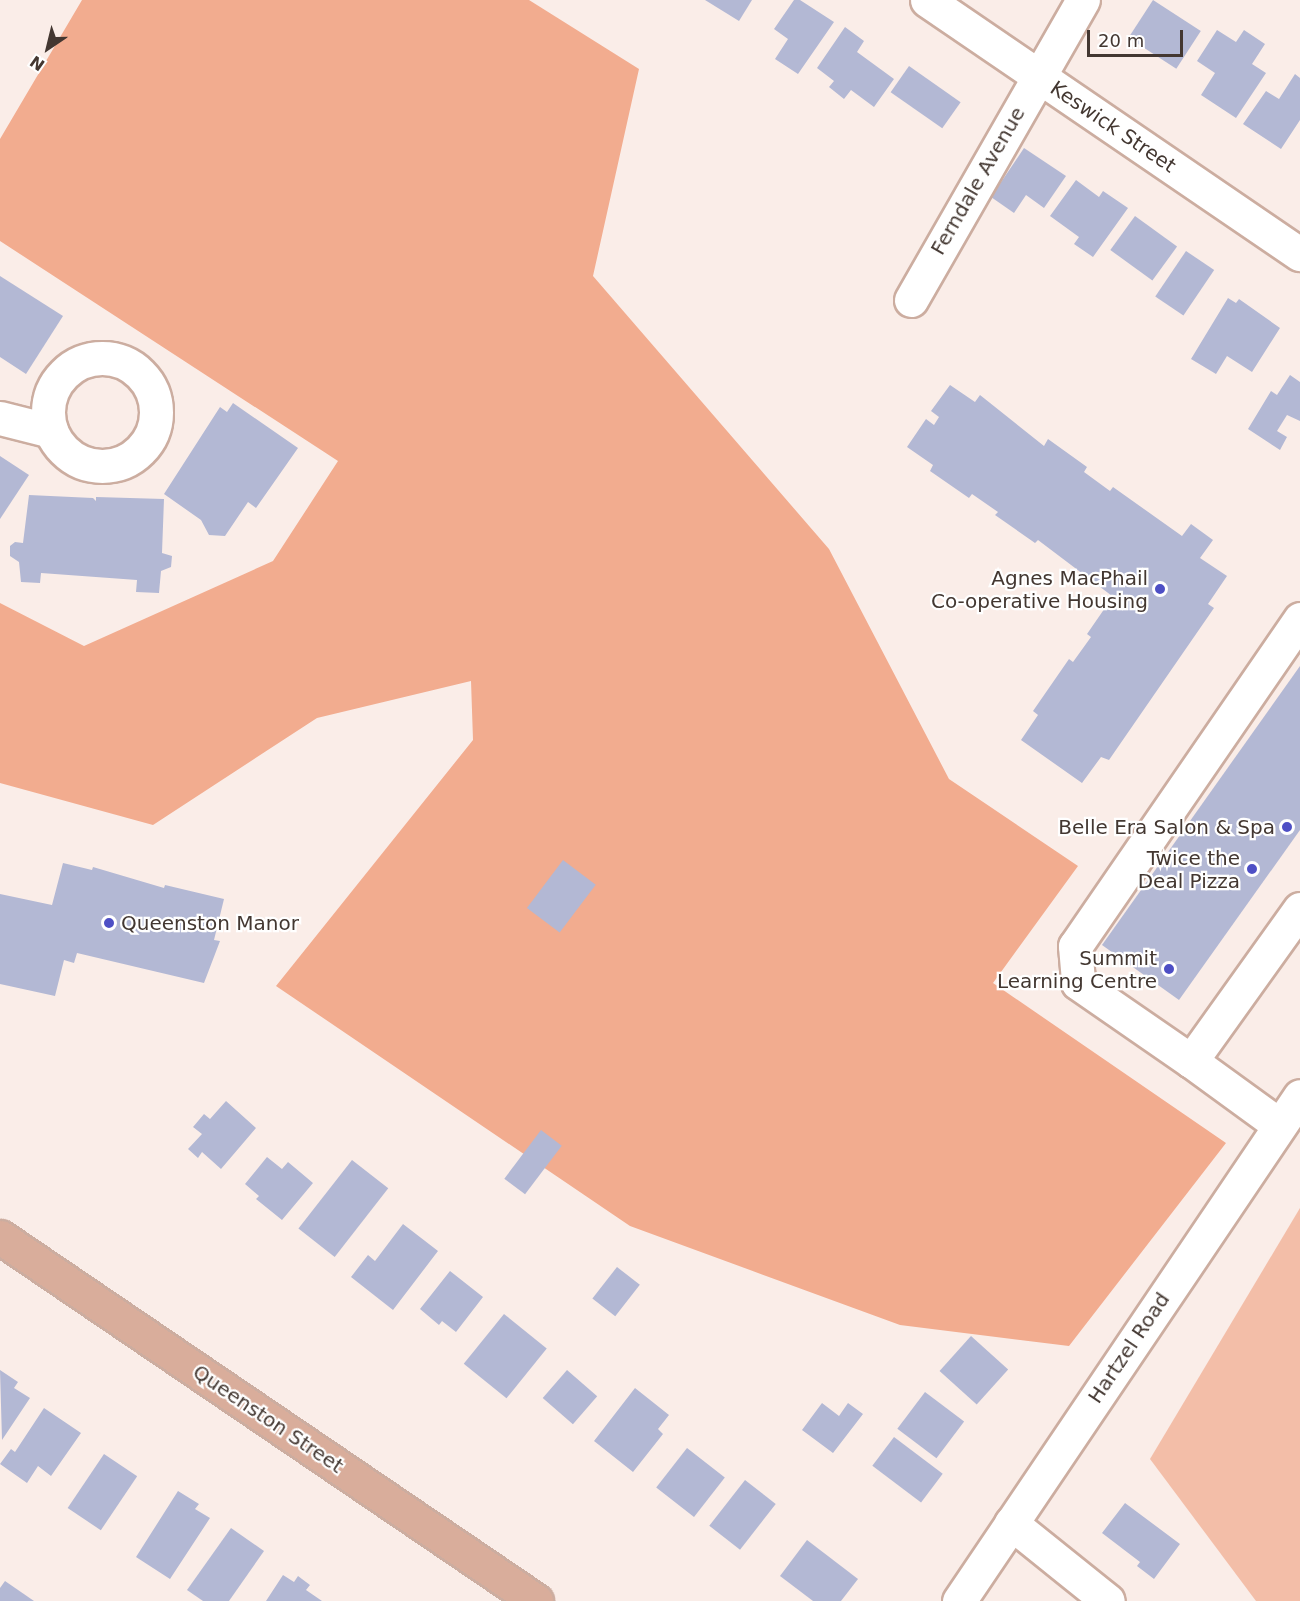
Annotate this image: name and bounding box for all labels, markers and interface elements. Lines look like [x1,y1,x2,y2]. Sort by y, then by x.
north arrow [18,18,78,78]
scale bar [1090,18,1186,56]
text: 20 m [1098,30,1144,51]
text: N [26,52,48,75]
street label: Keswick Street [1046,76,1180,178]
street label: Ferndale Avenue [926,103,1030,259]
place label: Agnes MacPhail Co-operative Housing [931,566,1148,613]
marker: Agnes MacPhail Co-operative Housing [1153,582,1167,596]
place label: Belle Era Salon & Spa [1058,815,1275,839]
marker: Belle Era Salon & Spa [1280,820,1294,834]
place label: Twice the Deal Pizza [1138,846,1240,893]
marker: Twice the Deal Pizza [1245,862,1259,876]
place label: Queenston Manor [121,911,299,935]
marker: Queenston Manor [102,916,116,930]
place label: Summit Learning Centre [997,946,1157,993]
marker: Summit Learning Centre [1162,962,1176,976]
street label: Hartzel Road [1083,1288,1175,1408]
street label: Queenston Street [188,1360,348,1478]

